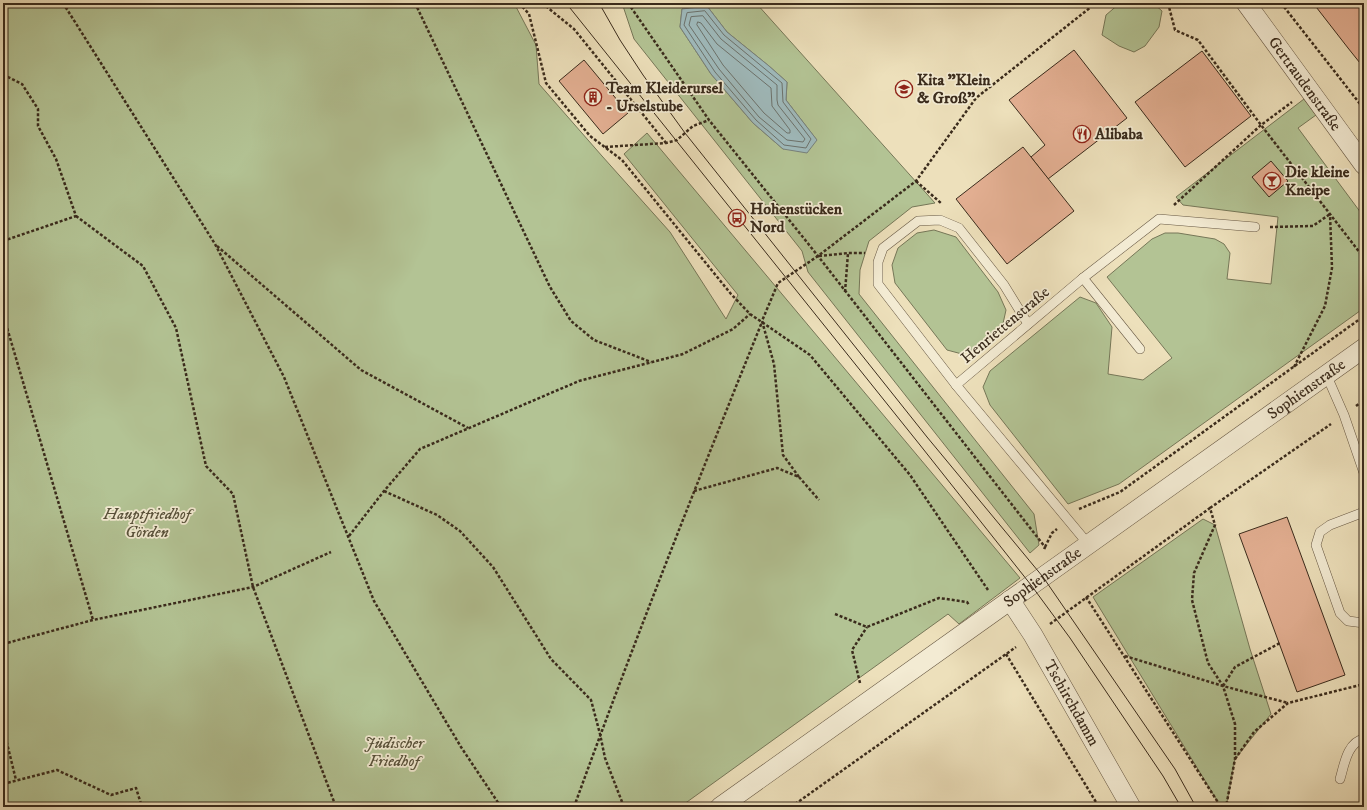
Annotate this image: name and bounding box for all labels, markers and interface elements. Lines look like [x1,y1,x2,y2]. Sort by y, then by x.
street label: Gertraudenstraße [1264,33,1346,135]
place label: Kita "Klein & Groß" [917,70,991,108]
place label: Team Kleiderursel - Urselstube [605,78,724,116]
school or university icon: Kita "Klein & Groß" [894,79,914,99]
building icon: Team Kleiderursel - Urselstube [583,87,603,107]
restaurant icon: Alibaba [1072,124,1092,144]
place label: Alibaba [1094,124,1144,144]
place label: Die kleine Kneipe [1285,162,1350,200]
bar icon: Die kleine Kneipe [1262,171,1282,191]
place label: Hohenstücken Nord [750,199,843,237]
bus stop icon: Hohenstücken Nord [727,208,747,228]
street label: Henriettenstraße [957,282,1054,368]
street label: Sophienstraße [1263,354,1350,424]
park label: Hauptfriedhof Görden [102,504,194,542]
street label: Sophienstraße [1000,542,1086,612]
street label: Tschirchdamm [1039,656,1104,749]
park label: Jüdischer Friedhof [364,733,425,771]

